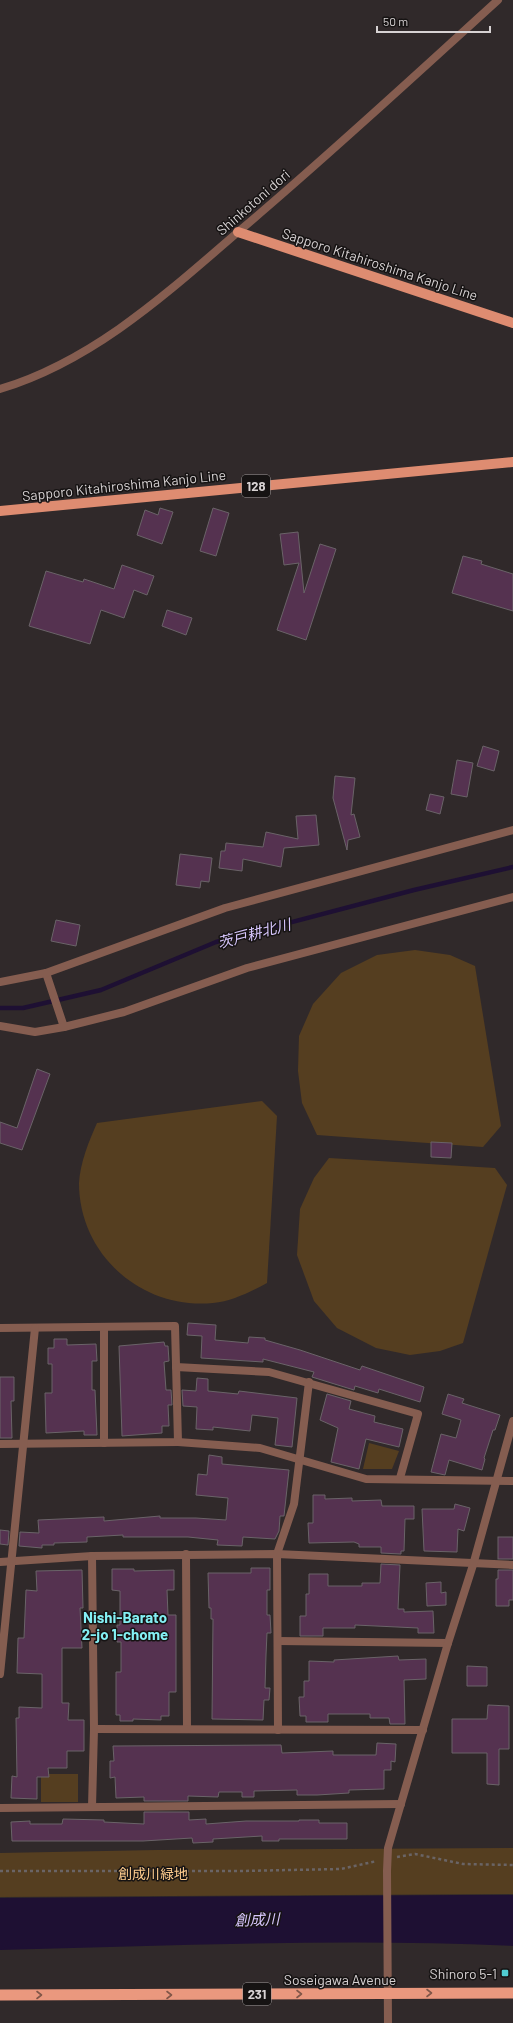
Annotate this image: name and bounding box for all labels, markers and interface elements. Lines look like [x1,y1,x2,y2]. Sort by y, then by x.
scale bar [377,8,490,34]
text: 50 m [383,14,408,28]
street label: Shinkotoni dori [213,166,293,238]
street label: Sapporo Kitahiroshima Kanjo Line [280,224,480,304]
street label: Sapporo Kitahiroshima Kanjo Line [21,466,227,504]
road number: 128 [242,475,270,497]
water label: 茨戸耕北川 [215,914,294,951]
district label: Nishi-Barato 2-jo 1-chome [82,1608,168,1643]
park label: 創成川緑地 [118,1865,188,1882]
water label: 創成川 [234,1909,282,1929]
place label: Shinoro 5-1 [430,1965,497,1982]
marker: Shinoro 5-1 [500,1968,510,1978]
street label: Soseigawa Avenue [284,1971,396,1988]
road number: 231 [243,1983,271,2005]
one-way arrow [426,1989,432,1997]
one-way arrow [296,1990,302,1998]
one-way arrow [36,1991,42,1999]
one-way arrow [166,1991,172,1999]

